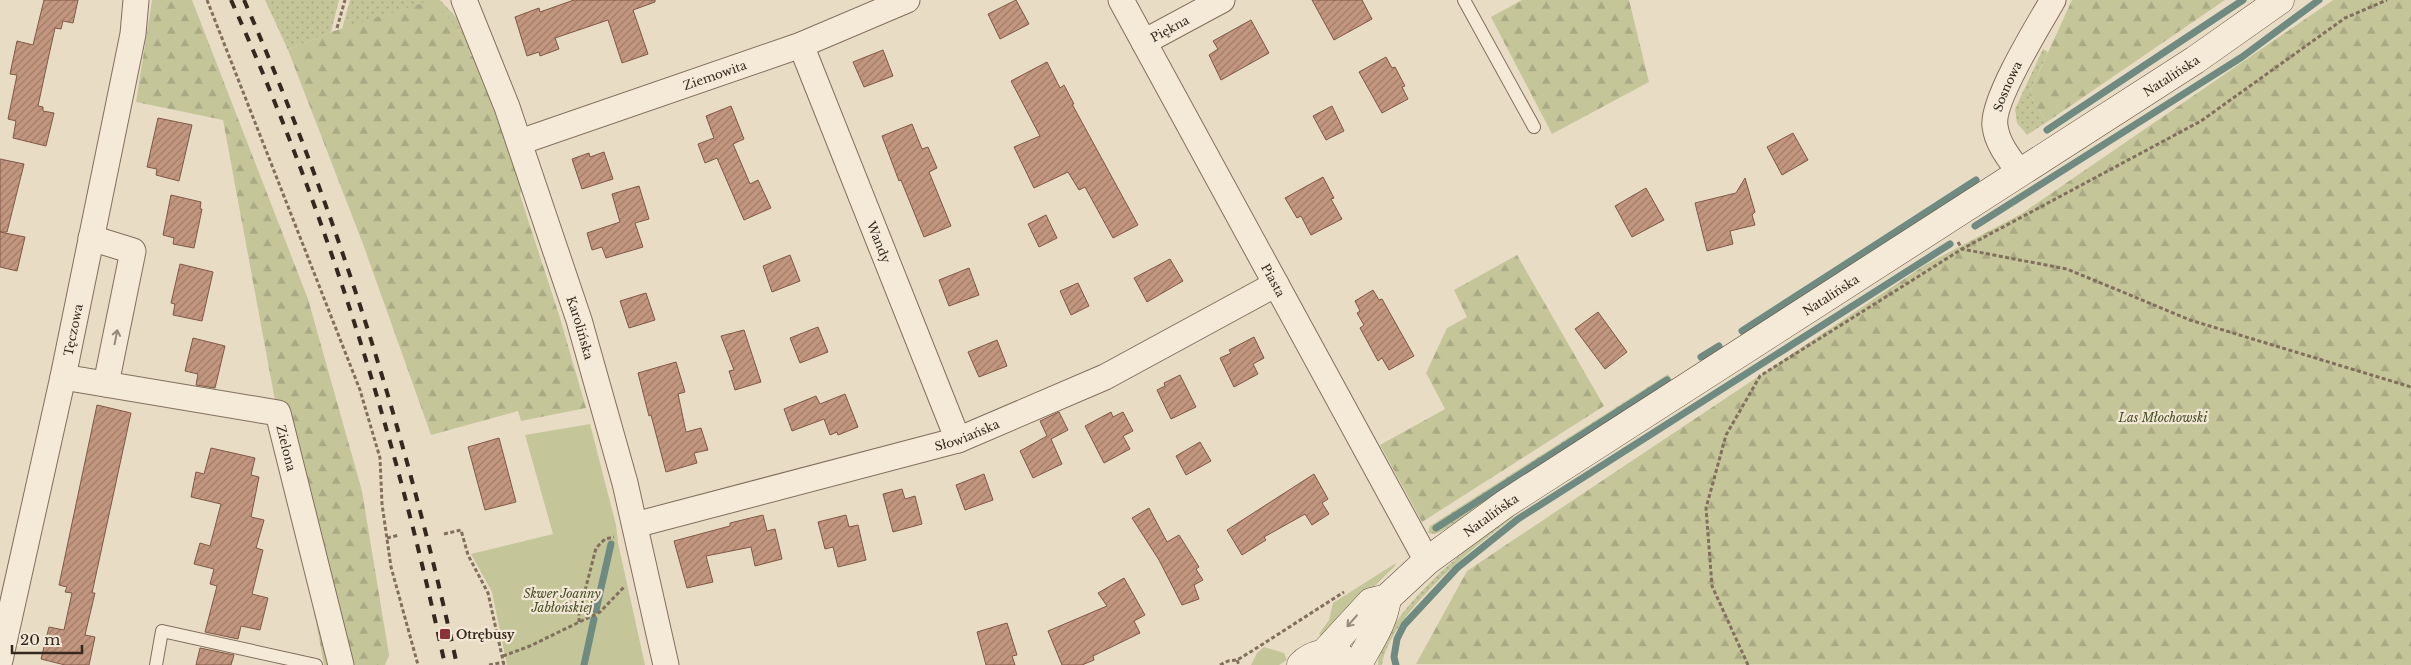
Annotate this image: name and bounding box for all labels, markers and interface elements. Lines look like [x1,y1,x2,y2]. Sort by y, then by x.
street label: Piękna [1148,12,1192,45]
street label: Natalińska [2140,52,2203,99]
street label: Ziemowita [681,57,749,93]
street label: Sosnowa [1989,58,2025,113]
street label: Wandy [864,218,894,265]
street label: Piasta [1259,261,1289,300]
street label: Natalińska [1800,271,1862,318]
street label: Karolińska [564,294,597,361]
street label: Tęczowa [60,302,85,357]
one-way arrow [112,329,121,345]
park label: Las Młochowski [2118,410,2208,425]
street label: Słowiańska [933,416,1002,453]
street label: Zielona [274,423,300,473]
street label: Natalińska [1460,490,1521,540]
park label: Skwer Joanny Jabłońskiej [523,586,601,615]
one-way arrow [1347,614,1358,627]
scale bar [12,622,82,654]
marker: Otrębusy [438,627,452,641]
place label: Otrębusy [456,627,515,642]
text: 20 m [20,630,60,649]

